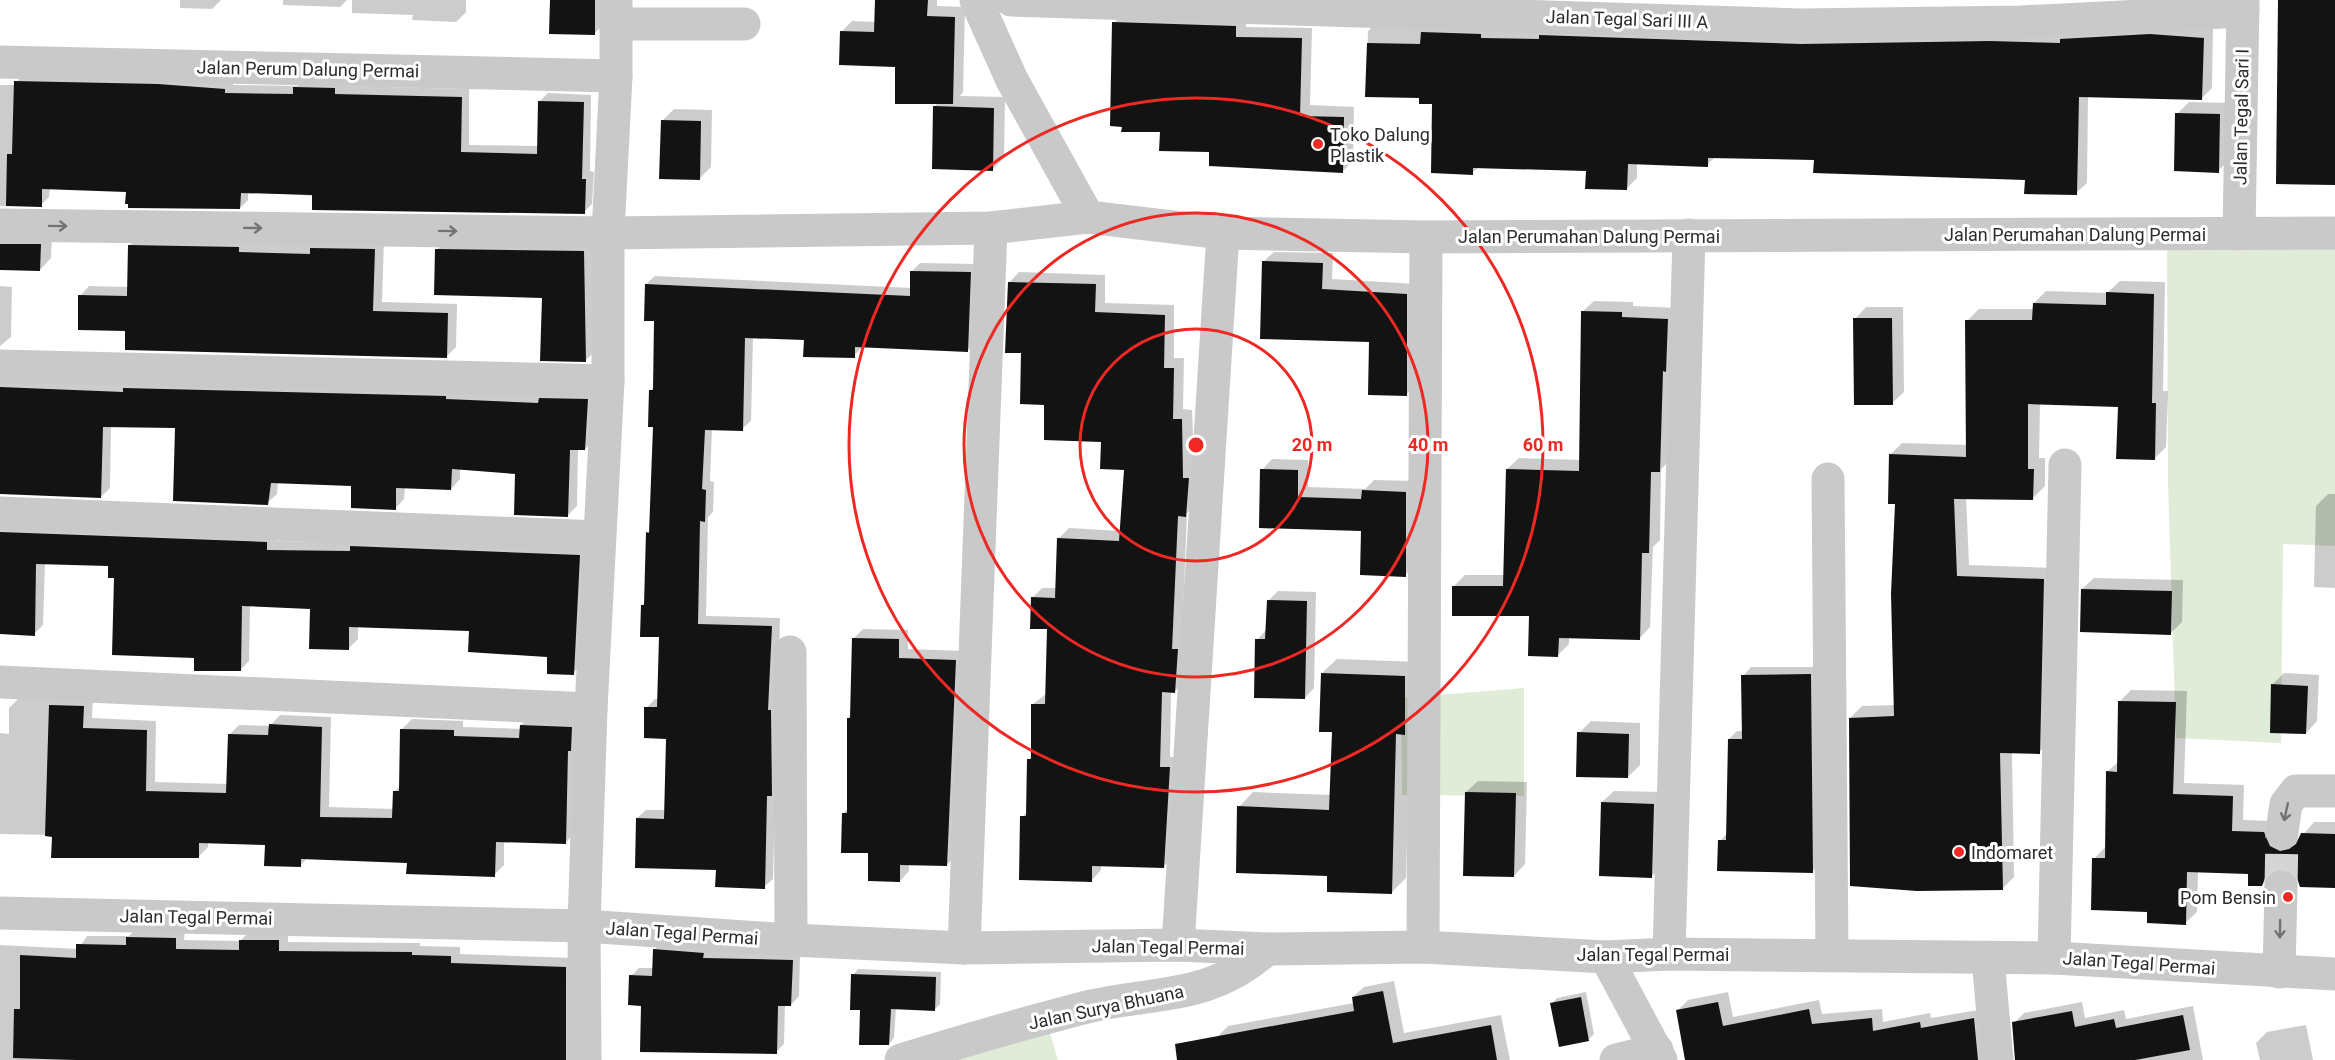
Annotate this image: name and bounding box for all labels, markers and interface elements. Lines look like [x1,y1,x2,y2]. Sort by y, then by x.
street label: Jalan Tegal Sari III A [1545,6,1709,32]
street label: Jalan Tegal Sari I [2229,49,2253,185]
street label: Jalan Perum Dalung Permai [197,57,419,81]
place label: Toko Dalung Plastik [1330,124,1430,166]
marker: Toko Dalung Plastik [1311,137,1325,151]
one-way arrow [48,220,68,232]
one-way arrow [243,223,263,234]
street label: Jalan Perumahan Dalung Permai [1944,224,2206,245]
one-way arrow [438,225,458,237]
street label: Jalan Perumahan Dalung Permai [1458,226,1720,247]
text: 20 m [1292,434,1332,455]
text: 40 m [1408,434,1448,455]
text: 60 m [1523,434,1563,455]
centre of rings [1186,435,1206,455]
one-way arrow [2280,802,2291,821]
place label: Indomaret [1971,842,2053,863]
marker: Indomaret [1952,845,1966,859]
place label: Pom Bensin [2180,887,2276,908]
marker: Pom Bensin [2281,890,2295,904]
street label: Jalan Tegal Permai [119,905,273,929]
street label: Jalan Tegal Permai [605,917,759,949]
one-way arrow [2274,919,2285,939]
street label: Jalan Tegal Permai [1091,935,1245,959]
street label: Jalan Tegal Permai [1577,944,1729,965]
street label: Jalan Tegal Permai [2062,947,2216,979]
street label: Jalan Surya Bhuana [1026,980,1186,1034]

